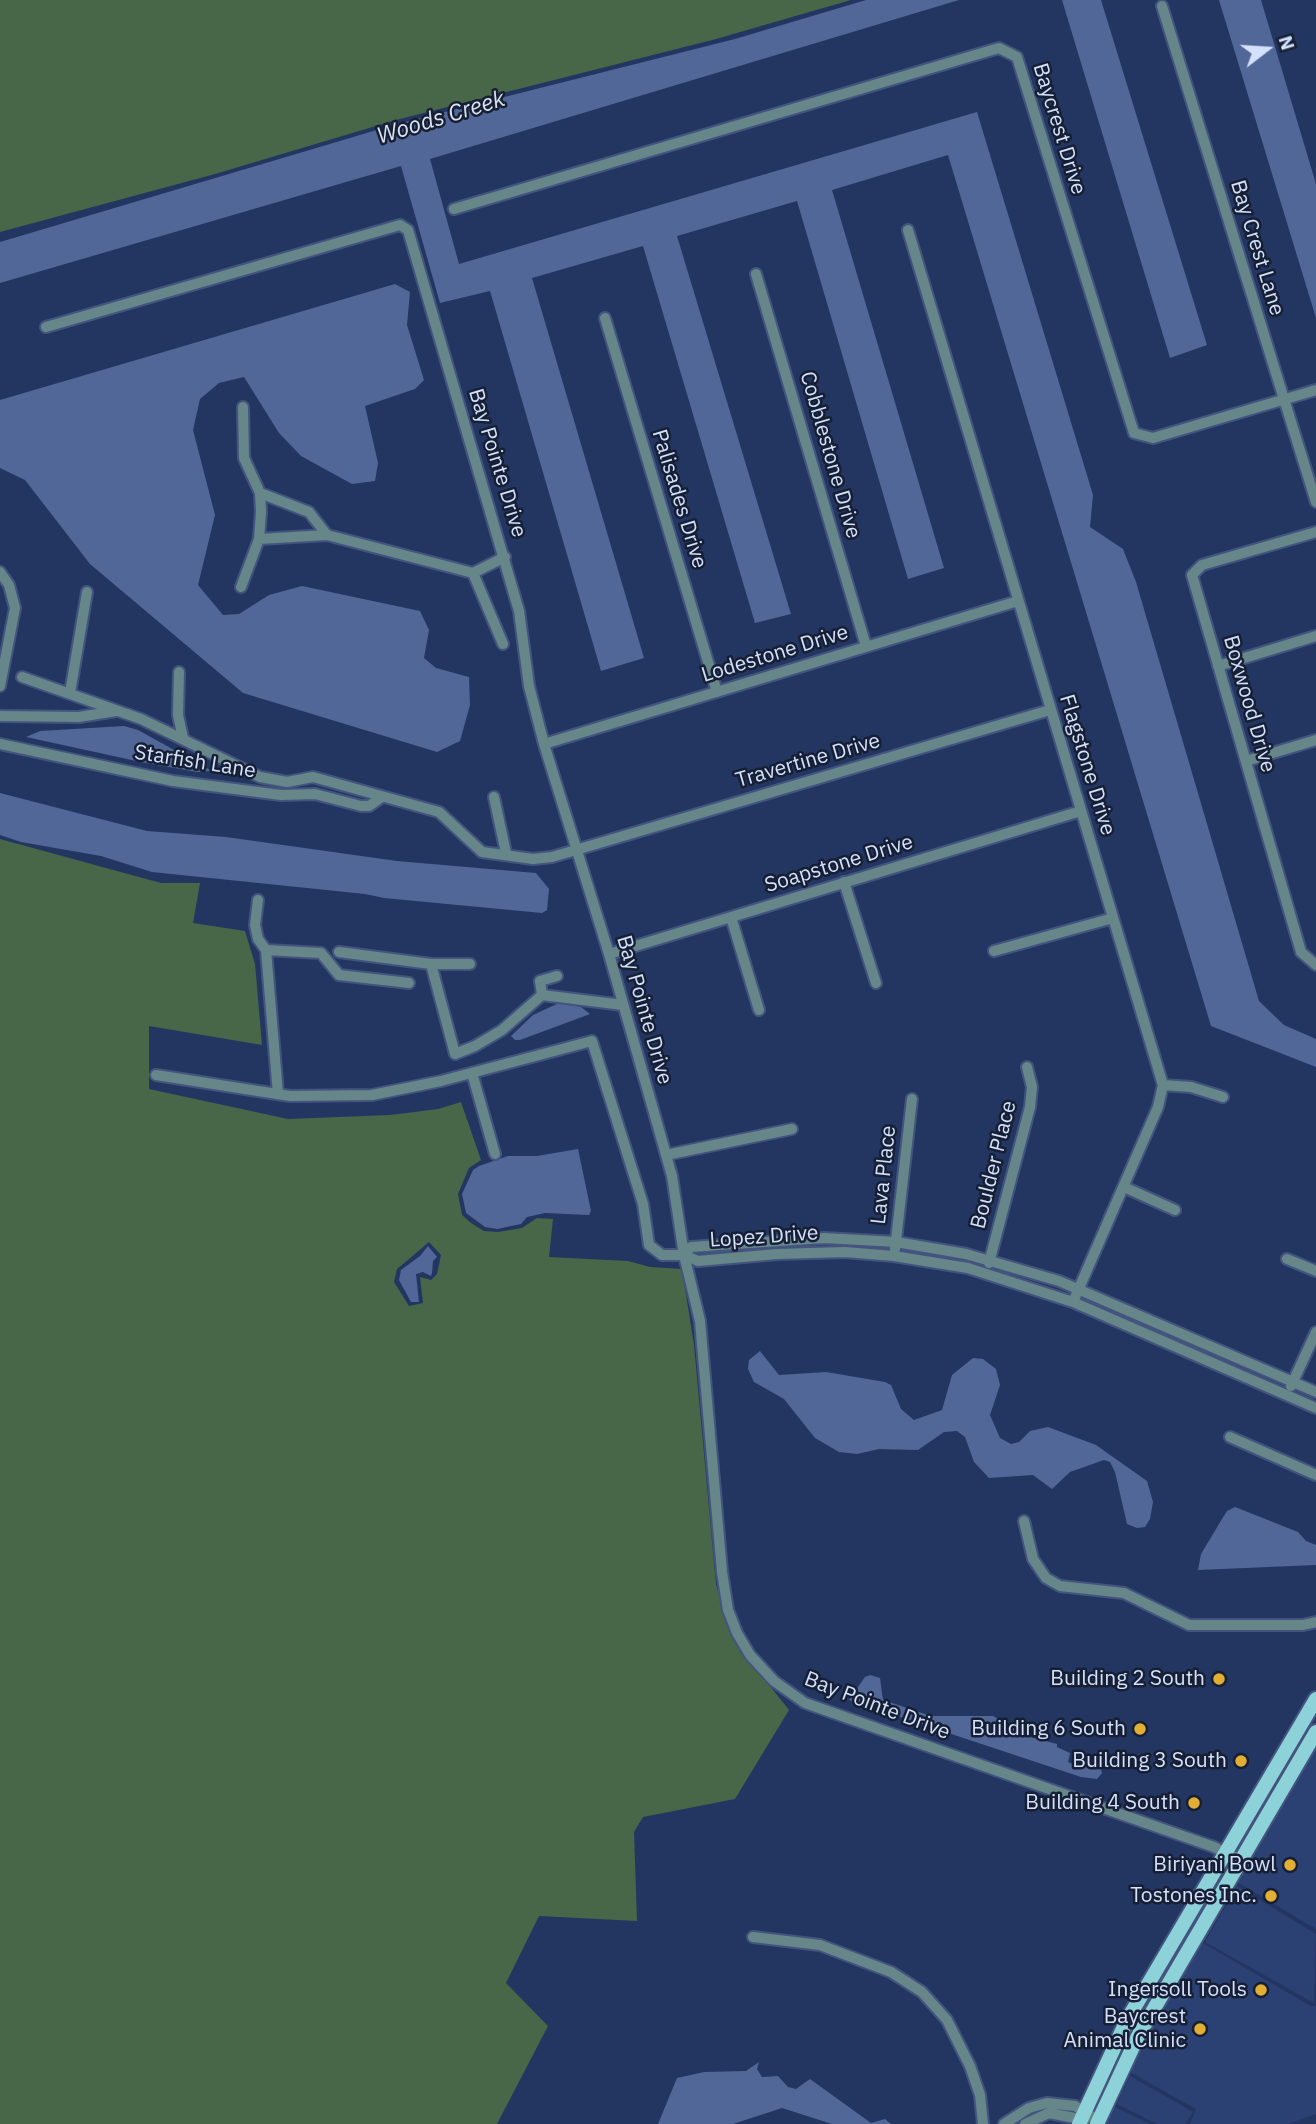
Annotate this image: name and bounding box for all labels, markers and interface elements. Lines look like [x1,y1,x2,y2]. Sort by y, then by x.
north arrow [1232,14,1302,84]
text: N [1274,33,1301,53]
street label: Baycrest Drive [1027,60,1091,198]
water label: Woods Creek [374,86,508,150]
street label: Bay Crest Lane [1224,177,1290,319]
street label: Cobblestone Drive [794,369,866,541]
street label: Bay Pointe Drive [462,386,532,540]
street label: Palisades Drive [646,427,712,571]
street label: Lodestone Drive [699,620,851,688]
street label: Boxwood Drive [1217,633,1281,775]
street label: Flagstone Drive [1054,691,1120,839]
street label: Travertine Drive [733,728,883,794]
street label: Starfish Lane [132,740,258,784]
street label: Soapstone Drive [762,829,916,899]
street label: Bay Pointe Drive [611,933,677,1087]
street label: Boulder Place [966,1098,1022,1232]
street label: Lava Place [866,1124,902,1226]
street label: Lopez Drive [709,1221,819,1253]
place label: Building 2 South [1050,1666,1205,1692]
street label: Bay Pointe Drive [801,1667,953,1745]
marker: Building 2 South [1211,1671,1227,1687]
place label: Building 6 South [971,1716,1126,1742]
marker: Building 6 South [1132,1721,1148,1737]
place label: Building 3 South [1072,1748,1227,1774]
marker: Building 3 South [1233,1753,1249,1769]
place label: Building 4 South [1025,1790,1180,1816]
marker: Building 4 South [1186,1795,1202,1811]
place label: Biriyani Bowl [1153,1852,1276,1878]
marker: Biriyani Bowl [1282,1857,1298,1873]
place label: Tostones Inc. [1130,1883,1257,1909]
marker: Tostones Inc. [1263,1888,1279,1904]
place label: Ingersoll Tools [1108,1977,1247,2003]
marker: Ingersoll Tools [1253,1982,1269,1998]
place label: Baycrest Animal Clinic [1063,2004,1186,2054]
marker: Baycrest Animal Clinic [1192,2021,1208,2037]

